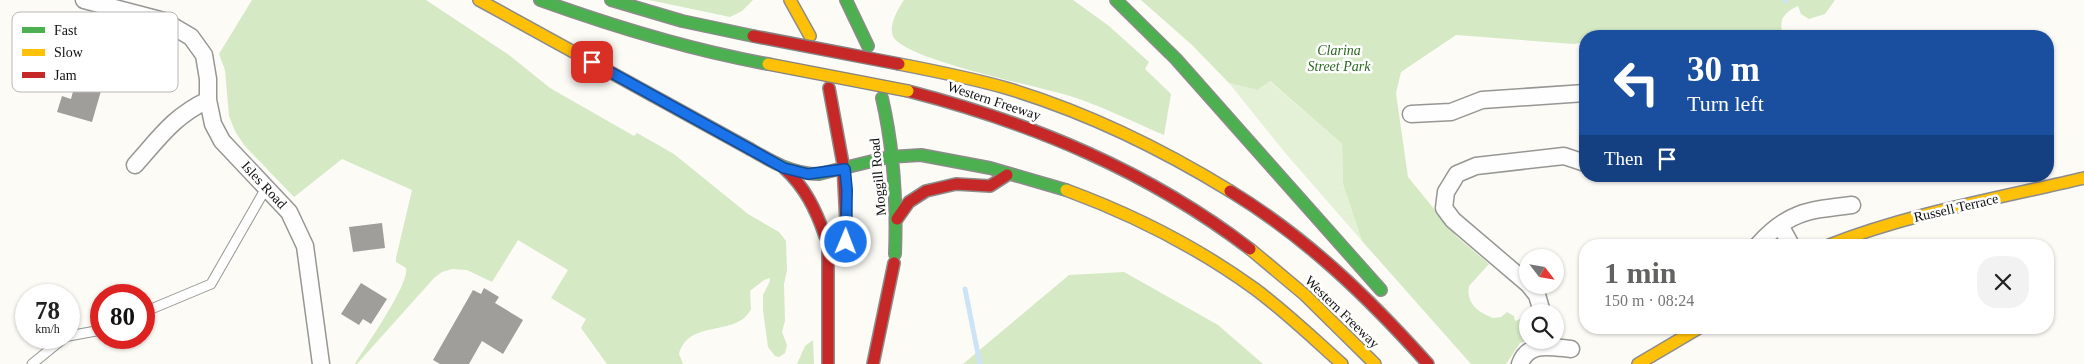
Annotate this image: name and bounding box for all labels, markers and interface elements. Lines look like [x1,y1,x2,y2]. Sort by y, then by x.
legend [12,12,178,92]
text: Fast [54,23,77,38]
pin [571,41,613,83]
park label: Clarina Street Park [1308,43,1371,74]
text: Slow [54,45,84,60]
icon: arrive [578,48,606,76]
icon: left [1604,50,1669,115]
text: 30 m [1687,50,1760,89]
text: Jam [54,68,77,83]
street label: Western Freeway [945,79,1043,123]
text: Turn left [1687,91,1764,116]
street label: Moggill Road [867,137,889,217]
icon: arrive [1653,145,1681,173]
text: Then [1604,148,1643,169]
street label: Isles Road [238,158,290,212]
street label: Russell Terrace [1912,191,2000,225]
position arrow [819,215,871,267]
north arrow [1519,249,1564,294]
map controls [1519,249,1564,349]
text: 1 min [1604,256,1677,289]
button: close [1977,256,2029,308]
street label: Western Freeway [1302,273,1382,351]
speed limit sign: 80 [90,284,155,349]
text: 150 m · 08:24 [1604,292,1694,309]
text: 78 [35,297,60,324]
button: search [1519,304,1564,349]
text: km/h [35,322,60,336]

